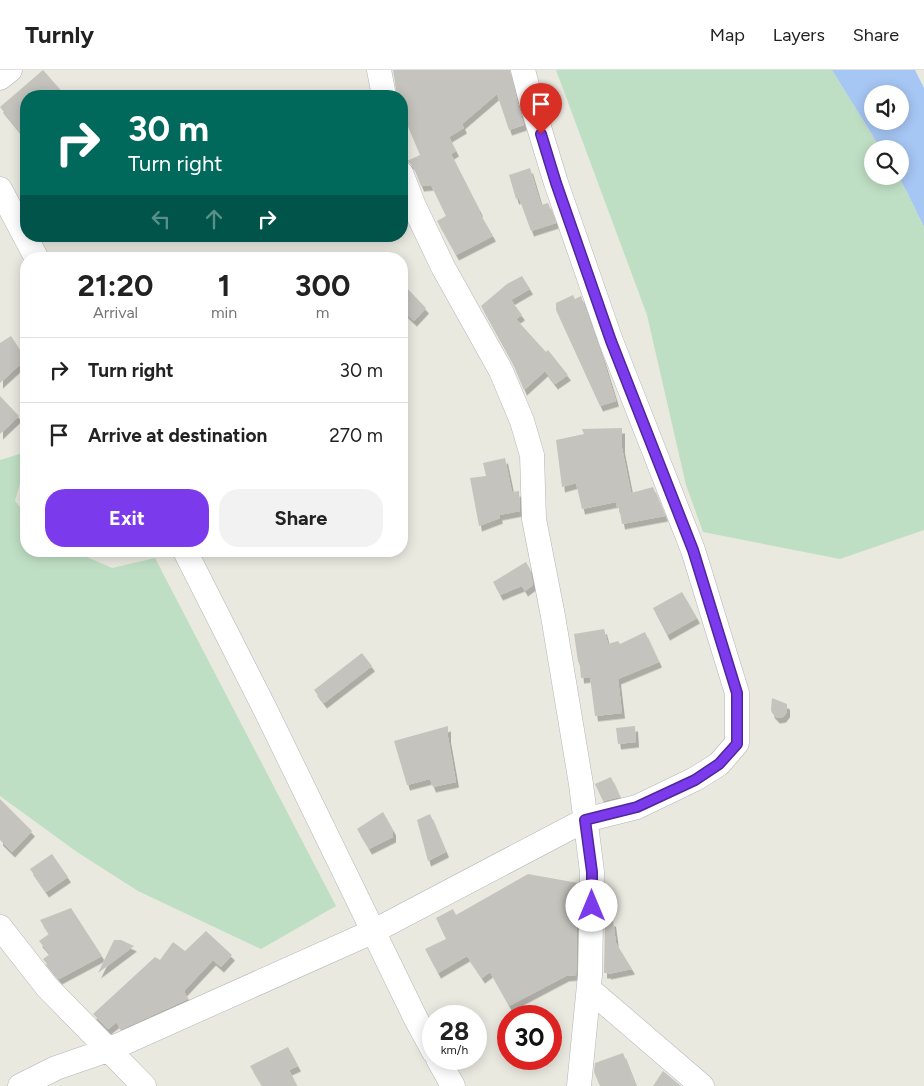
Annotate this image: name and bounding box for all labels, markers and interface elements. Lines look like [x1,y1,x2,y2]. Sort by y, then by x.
text: Turnly [25,20,94,49]
text: Map [710,24,745,46]
text: Layers [773,24,825,46]
text: Share [853,24,899,46]
pin [520,83,562,134]
map controls [864,85,909,185]
button: sound [864,85,909,130]
icon: arrive [527,90,555,118]
text: 30 m [128,108,209,150]
icon: right [45,110,110,175]
button: search [864,140,909,185]
text: Turn right [128,150,223,177]
icon: left [147,205,175,233]
icon: ahead [200,205,228,233]
icon: right [253,205,281,233]
text: 21:20 [78,267,153,304]
text: 1 [218,267,230,304]
text: 300 [295,267,350,304]
text: Arrival [93,303,138,322]
text: min [211,303,237,322]
text: m [316,303,329,322]
icon: right [45,356,73,384]
text: Turn right [88,359,174,382]
text: 30 m [340,359,383,382]
icon: arrive [45,421,73,449]
text: Arrive at destination [88,424,267,447]
text: 270 m [329,424,383,447]
button: Exit [45,489,209,547]
button: Share [219,489,383,547]
position arrow [565,879,617,931]
speed limit sign: 30 [497,1005,562,1070]
text: 28 [440,1016,469,1046]
text: km/h [441,1043,468,1057]

